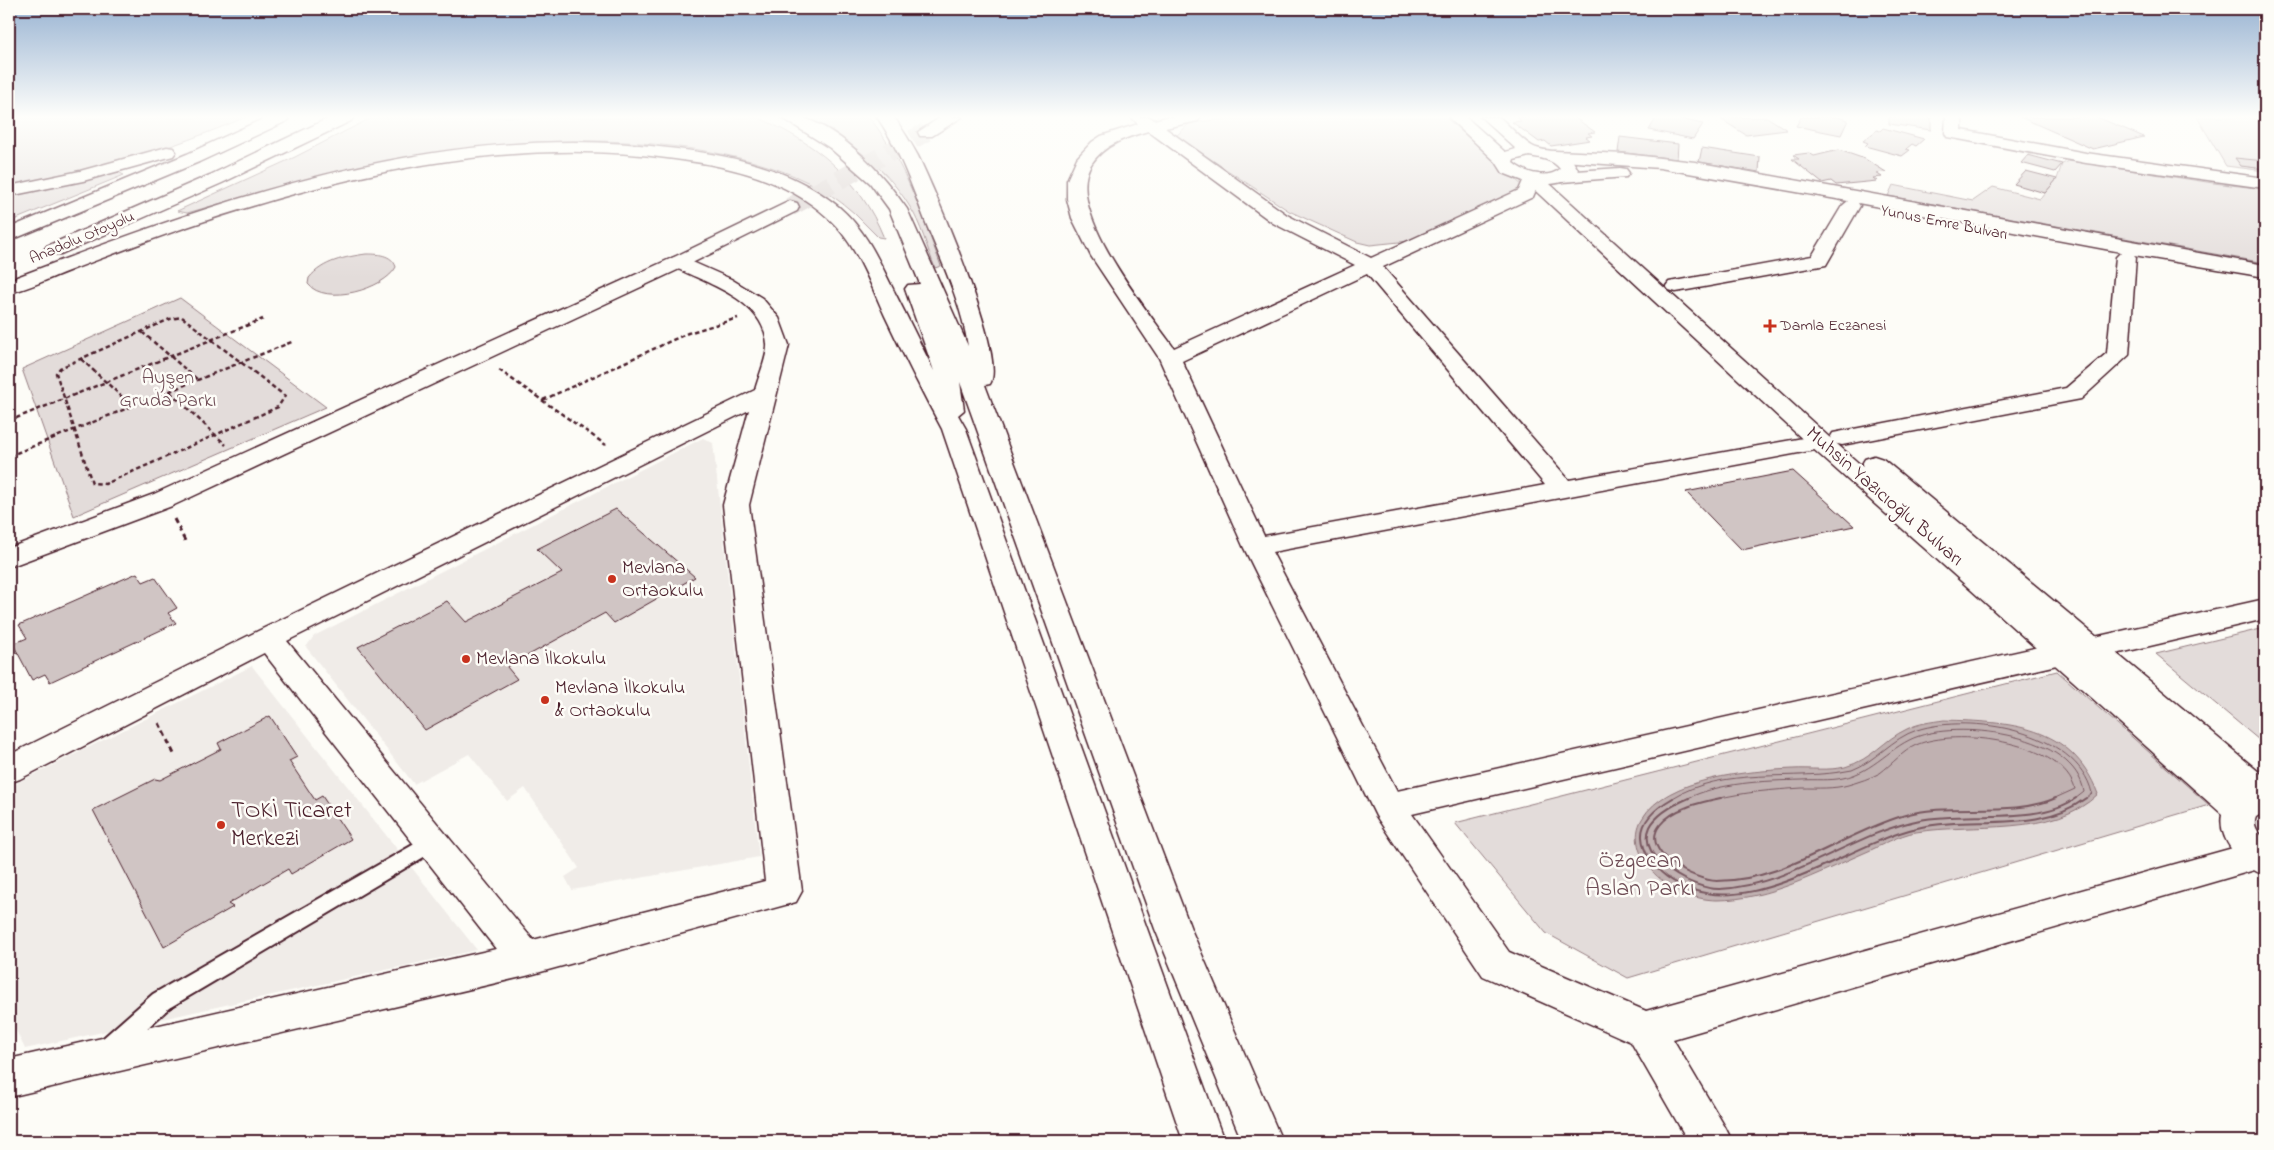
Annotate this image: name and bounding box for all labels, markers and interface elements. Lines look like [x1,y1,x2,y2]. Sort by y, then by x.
street label: Yunus Emre Bulvarı [1878,199,2010,247]
street label: Anadolu Otoyolu [26,205,138,271]
place label: Damla Eczanesi [1779,314,1886,338]
marker: Damla Eczanesi [1764,320,1776,332]
park label: Ayşen Gruda Parkı [120,364,216,416]
street label: Muhsin Yazıcıoğlu Bulvarı [1798,420,1969,575]
place label: Mevlana Ortaokulu [622,554,704,606]
marker: Mevlana Ortaokulu [606,573,618,585]
place label: Mevlana İlkokulu [476,645,606,674]
marker: Mevlana İlkokulu [460,653,472,665]
place label: Mevlana İlkokulu & Ortaokulu [555,674,685,726]
marker: Mevlana İlkokulu & Ortaokulu [539,694,551,706]
place label: TOKİ Ticaret Merkezi [231,794,352,857]
marker: TOKİ Ticaret Merkezi [215,819,227,831]
park label: Özgecan Aslan Parkı [1585,844,1695,907]

